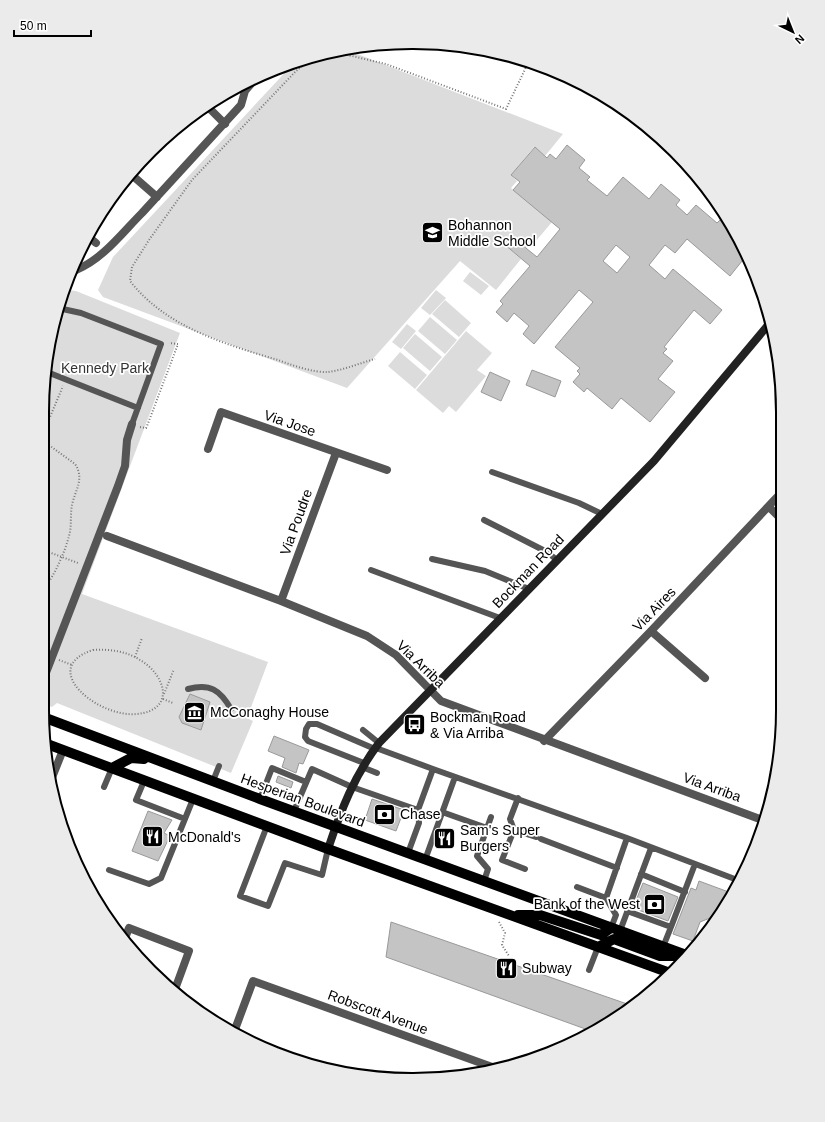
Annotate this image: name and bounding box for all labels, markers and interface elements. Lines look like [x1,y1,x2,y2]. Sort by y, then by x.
scale bar [14,12,91,38]
north arrow [773,12,813,52]
text: 50 m [20,19,47,33]
text: N [793,32,807,46]
place label: Bohannon Middle School [448,217,536,249]
school or university icon: Bohannon Middle School [419,220,445,246]
park label: Kennedy Park [61,360,150,376]
street label: Via Jose [262,407,318,439]
street label: Via Poudre [277,487,315,557]
street label: Bockman Road [489,531,567,611]
street label: Via Aires [629,584,679,634]
street label: Via Arriba [394,637,448,691]
museum icon: McConaghy House [181,699,207,725]
place label: McConaghy House [210,704,329,720]
place label: Bockman Road & Via Arriba [430,709,526,741]
bus stop icon: Bockman Road & Via Arriba [401,712,427,738]
street label: Via Arriba [681,769,743,805]
street label: Hesperian Boulevard [239,770,367,830]
bank icon: Chase [372,801,398,827]
place label: Chase [400,806,441,822]
place label: Sam's Super Burgers [460,822,540,854]
restaurant icon: McDonald's [140,824,166,850]
restaurant icon: Sam's Super Burgers [431,825,457,851]
place label: McDonald's [168,829,241,845]
bank icon: Bank of the West [642,891,668,917]
place label: Bank of the West [534,896,640,912]
restaurant icon: Subway [494,955,520,981]
place label: Subway [522,960,572,976]
street label: Robscott Avenue [326,986,431,1038]

